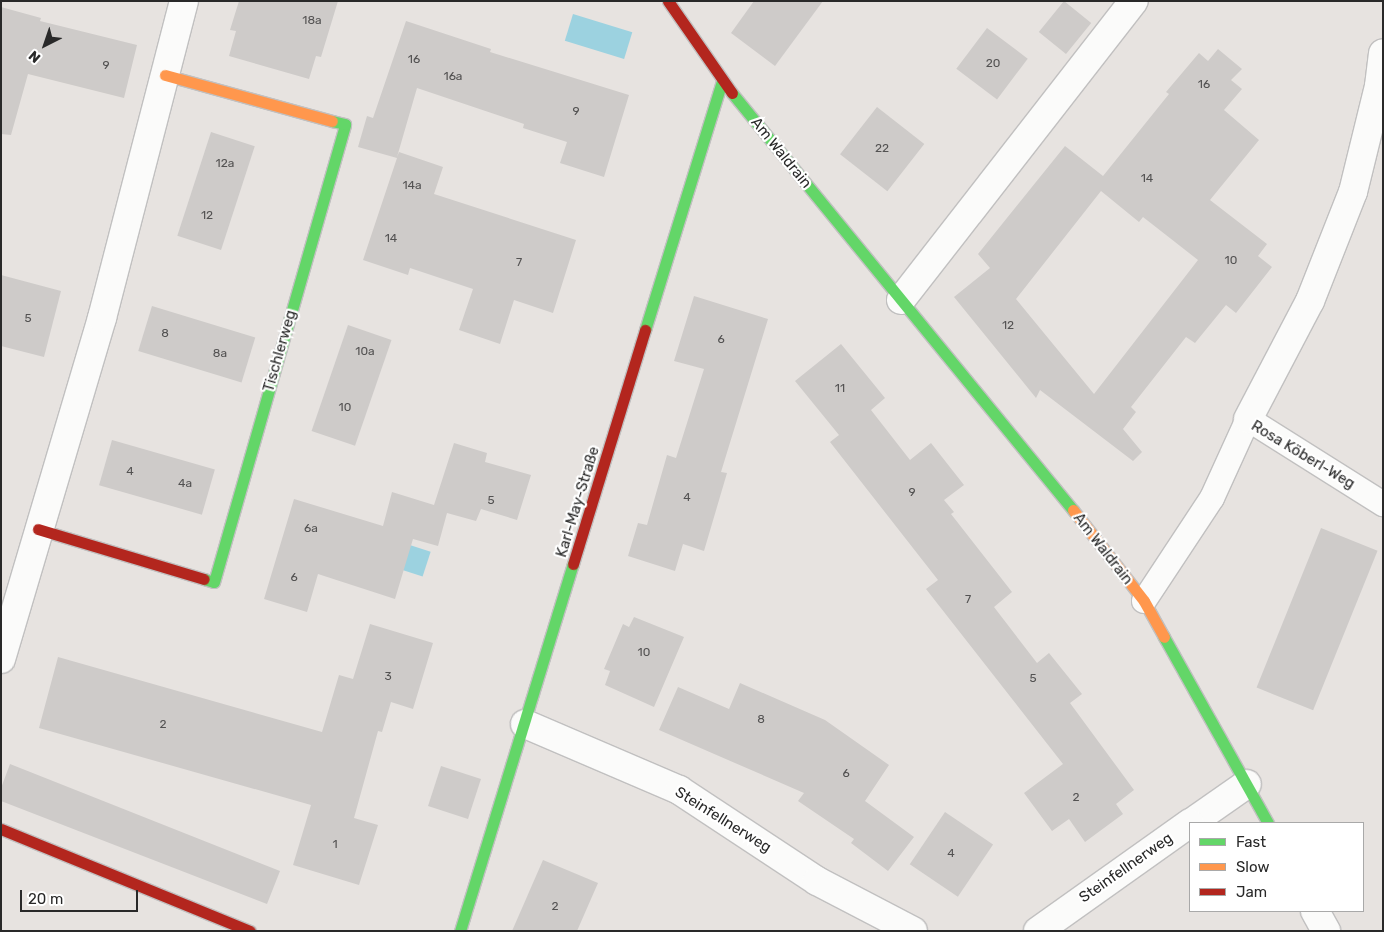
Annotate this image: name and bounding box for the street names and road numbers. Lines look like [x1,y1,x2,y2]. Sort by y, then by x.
street label: Am Waldrain [747,114,815,192]
street label: Tischlerweg [260,308,300,394]
street label: Rosa Köberl-Weg [1248,417,1358,493]
street label: Karl-May-Straße [553,444,603,560]
street label: Am Waldrain [1069,510,1137,588]
street label: Steinfellnerweg [672,783,774,857]
street label: Steinfellnerweg [1076,829,1176,907]

